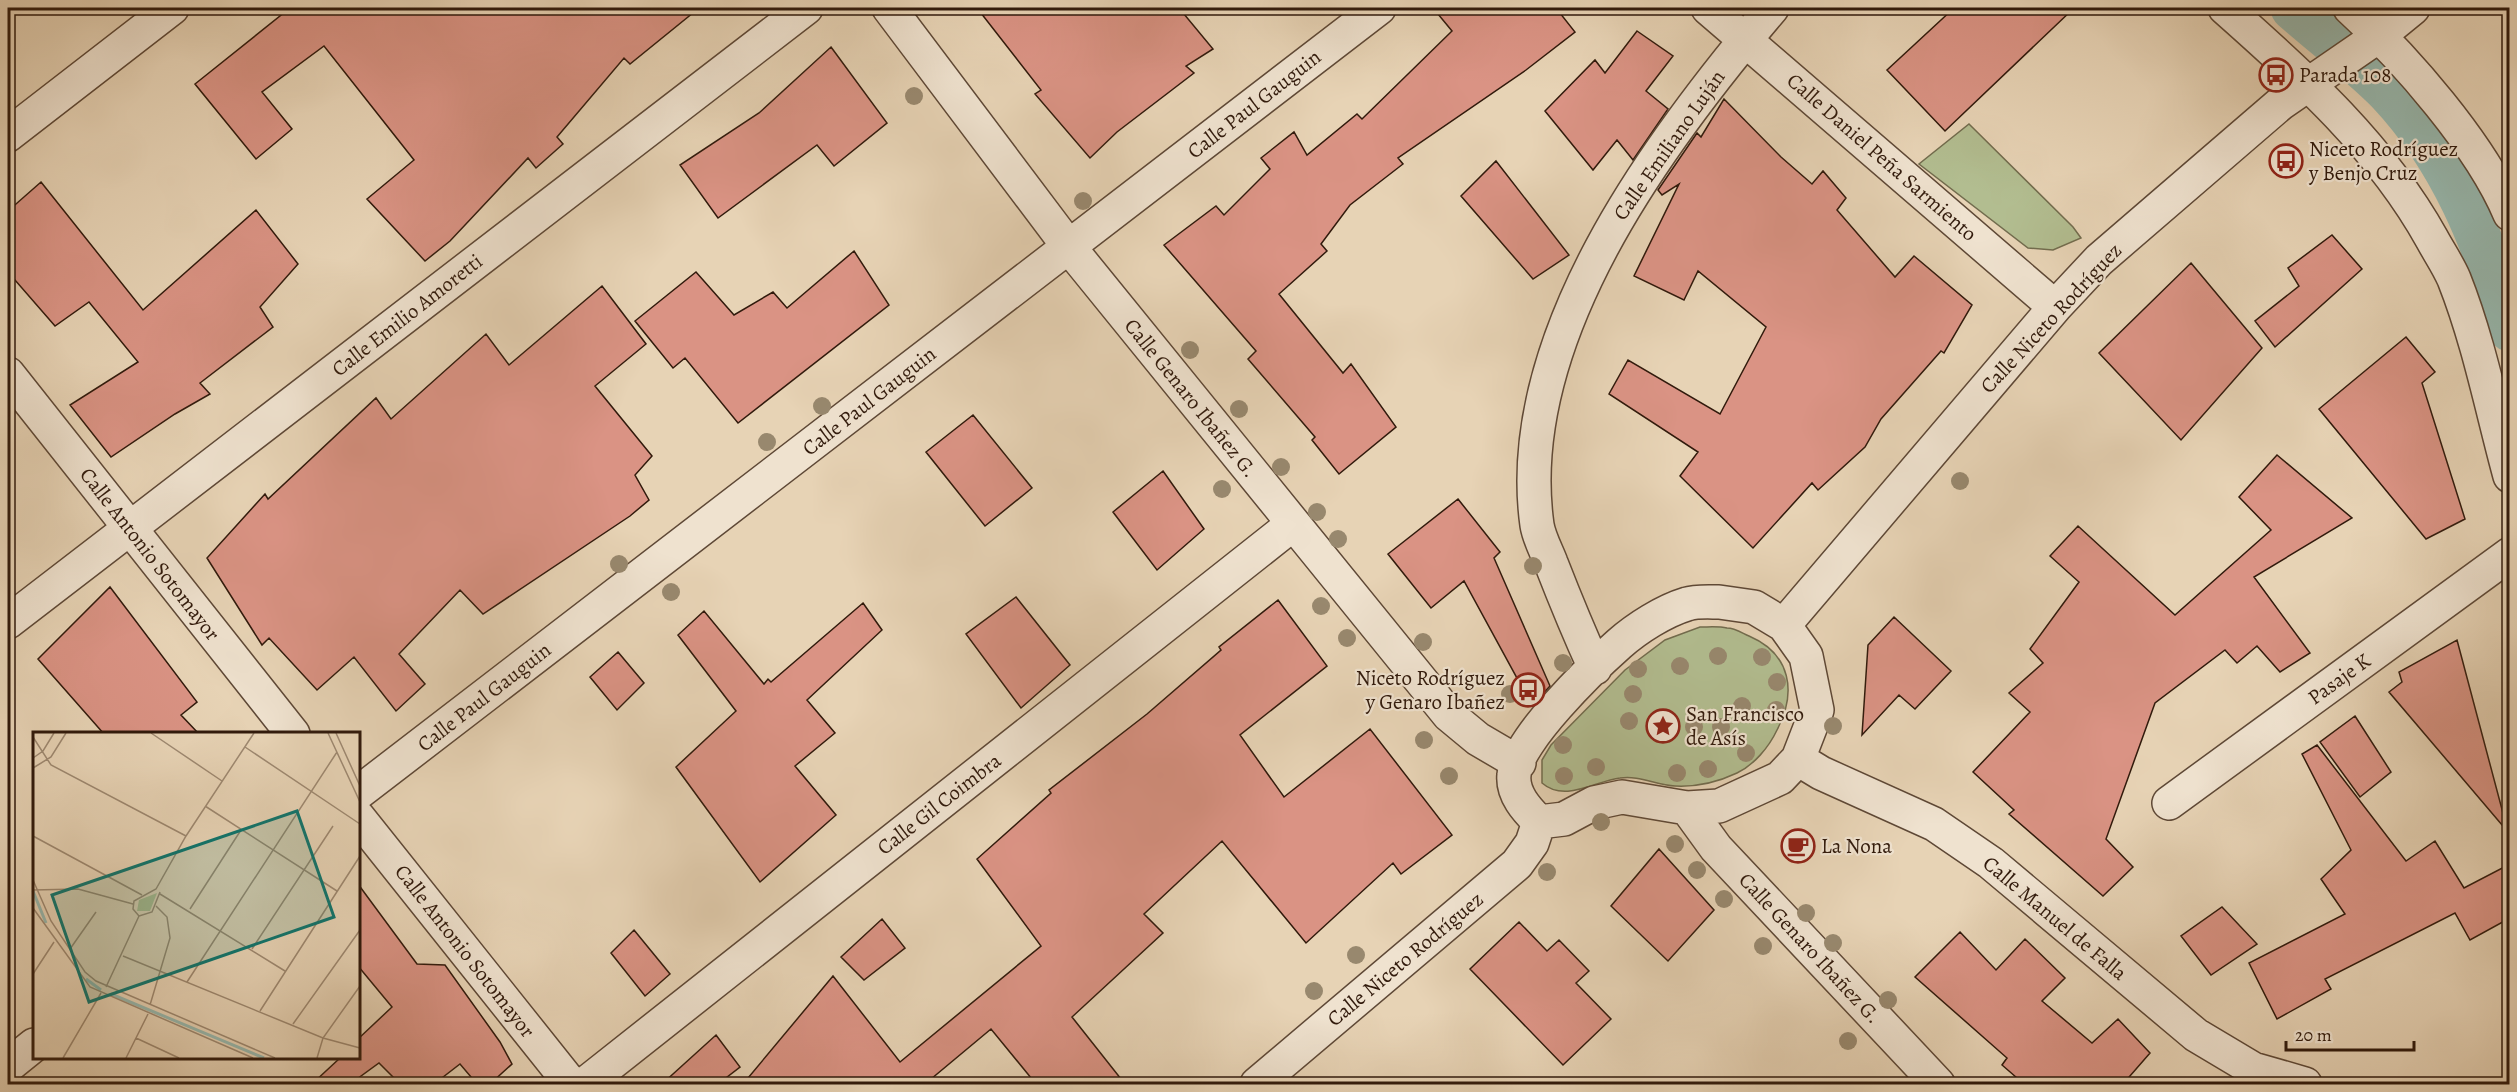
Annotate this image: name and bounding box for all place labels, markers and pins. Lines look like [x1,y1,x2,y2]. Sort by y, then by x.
bus stop icon: Parada 108 [2258,57,2294,93]
place label: Parada 108 [2299,61,2391,89]
place label: Niceto Rodríguez y Benjo Cruz [2308,135,2458,187]
bus stop icon: Niceto Rodríguez y Benjo Cruz [2268,143,2304,179]
place label: Niceto Rodríguez y Genaro Ibañez [1356,664,1505,716]
bus stop icon: Niceto Rodríguez y Genaro Ibañez [1510,672,1546,708]
place label: San Francisco de Asís [1686,700,1804,752]
place icon: San Francisco de Asís [1645,708,1681,744]
cafe icon: La Nona [1780,828,1816,864]
place label: La Nona [1821,832,1892,860]

